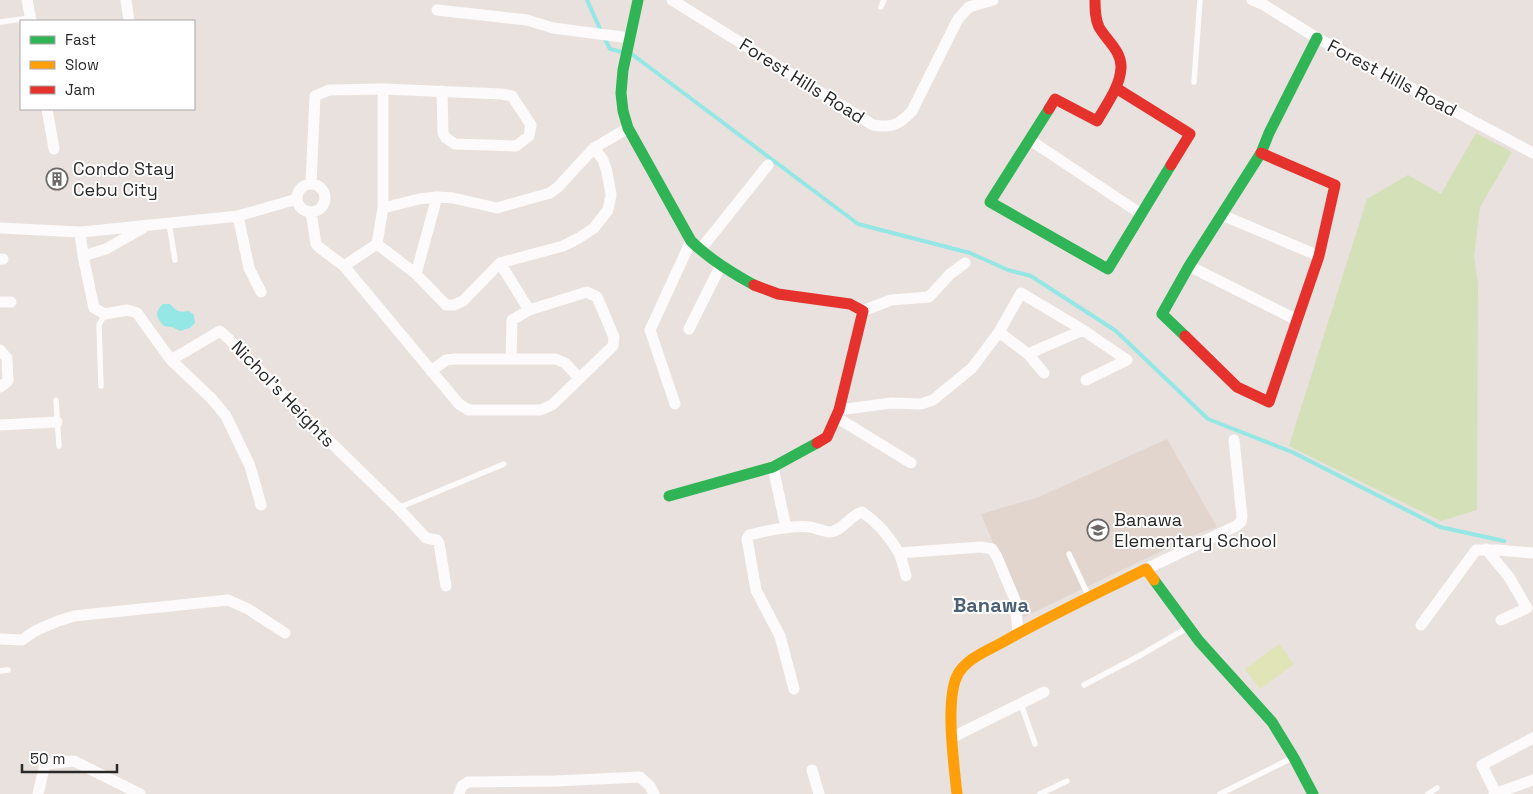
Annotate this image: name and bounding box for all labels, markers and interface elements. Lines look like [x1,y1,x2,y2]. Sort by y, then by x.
legend [20,20,195,110]
text: Fast [65,30,96,49]
street label: Forest Hills Road [735,33,869,128]
street label: Forest Hills Road [1324,34,1461,121]
text: Slow [65,55,99,74]
text: Jam [65,80,95,99]
place label: Condo Stay Cebu City [73,157,174,201]
building icon: Condo Stay Cebu City [45,167,69,191]
street label: Nichol's Heights [227,336,340,452]
place label: Banawa Elementary School [1114,508,1277,552]
school or university icon: Banawa Elementary School [1086,518,1110,542]
district label: Banawa [953,592,1029,618]
scale bar [22,742,118,774]
text: 50 m [30,749,65,768]

